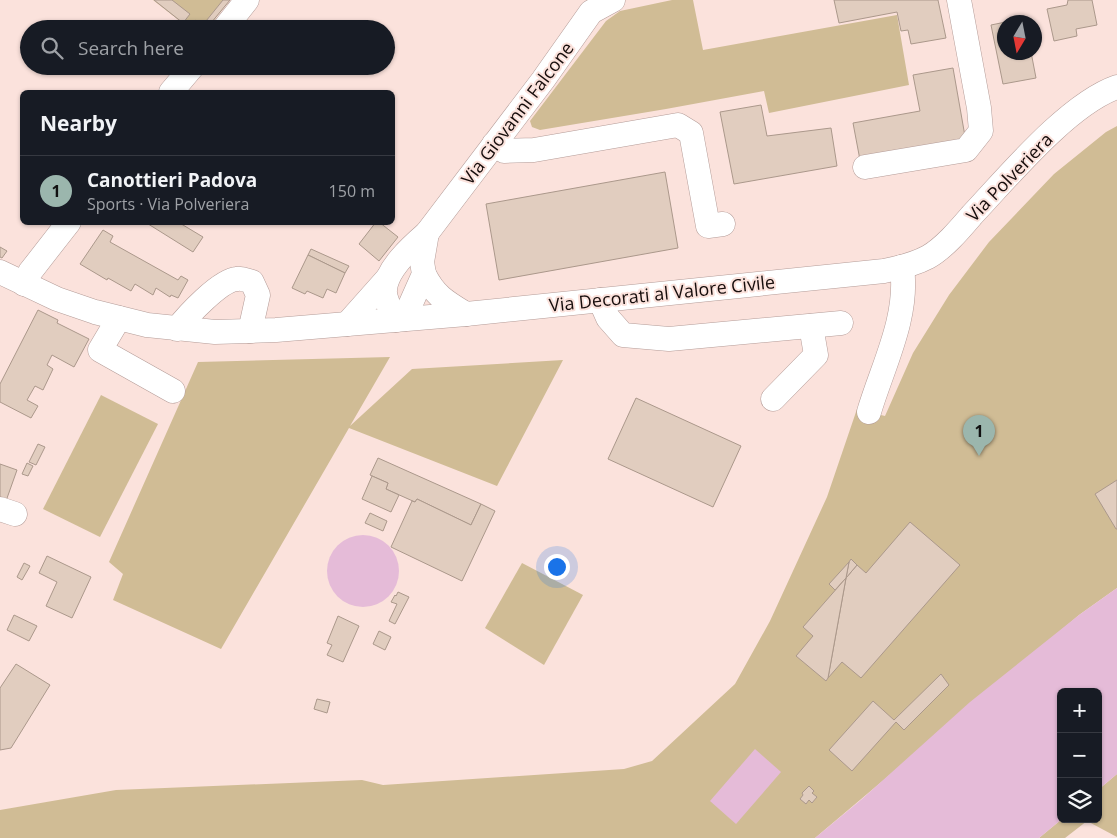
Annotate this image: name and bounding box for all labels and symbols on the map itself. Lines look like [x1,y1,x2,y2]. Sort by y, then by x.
north arrow [997,15,1042,60]
street label: Via Giovanni Falcone [455,37,579,189]
street label: Via Polveriera [961,127,1057,227]
street label: Via Decorati al Valore Civile [548,269,776,317]
pin: 1 [963,415,995,456]
your location [544,554,570,580]

